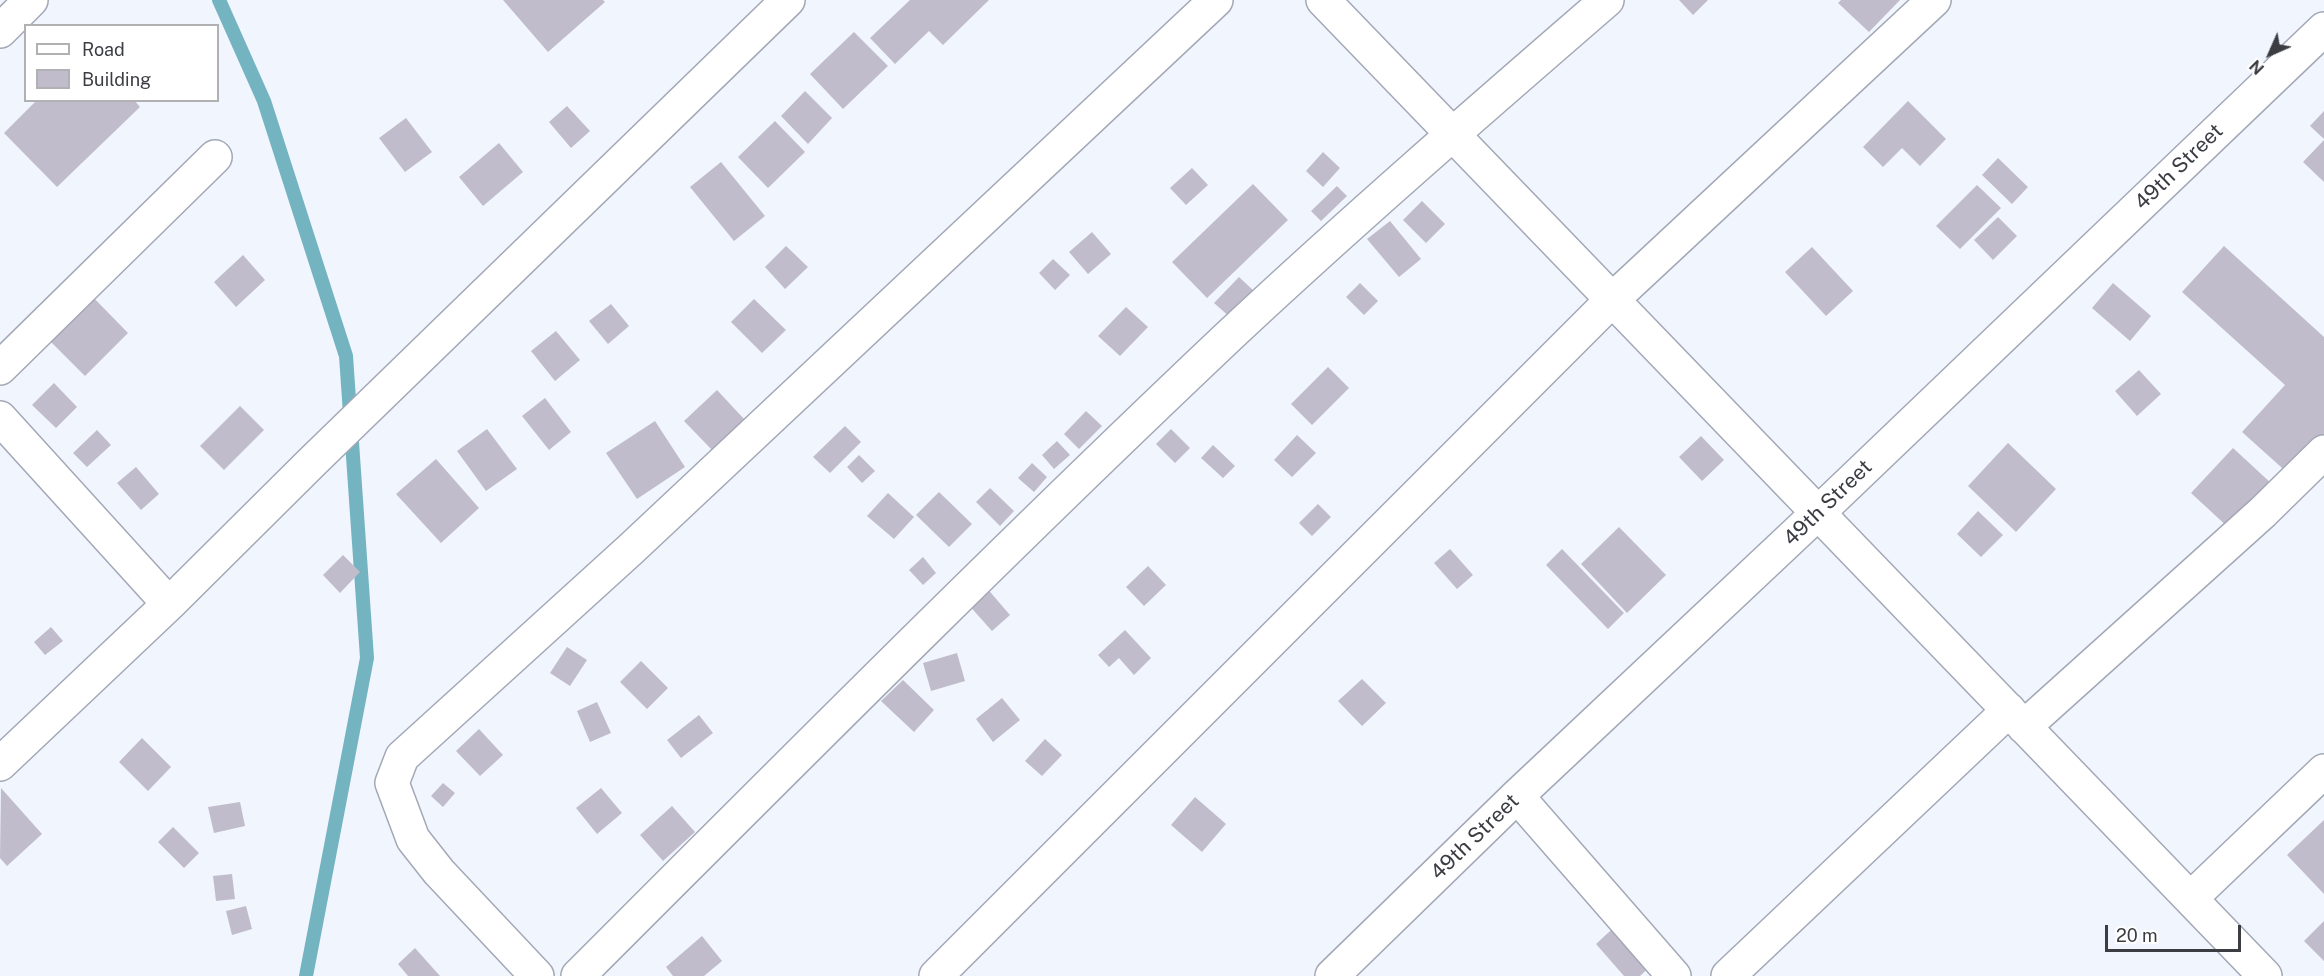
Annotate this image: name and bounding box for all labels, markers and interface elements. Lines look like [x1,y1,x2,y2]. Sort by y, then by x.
legend [24,24,219,102]
north arrow [2240,24,2300,84]
text: Road [82,39,125,60]
text: N [2246,56,2268,78]
text: Building [82,69,151,90]
street label: 49th Street [2130,119,2228,215]
street label: 49th Street [1779,455,1877,551]
street label: 49th Street [1426,789,1524,885]
scale bar [2108,913,2244,951]
text: 20 m [2116,925,2158,946]

